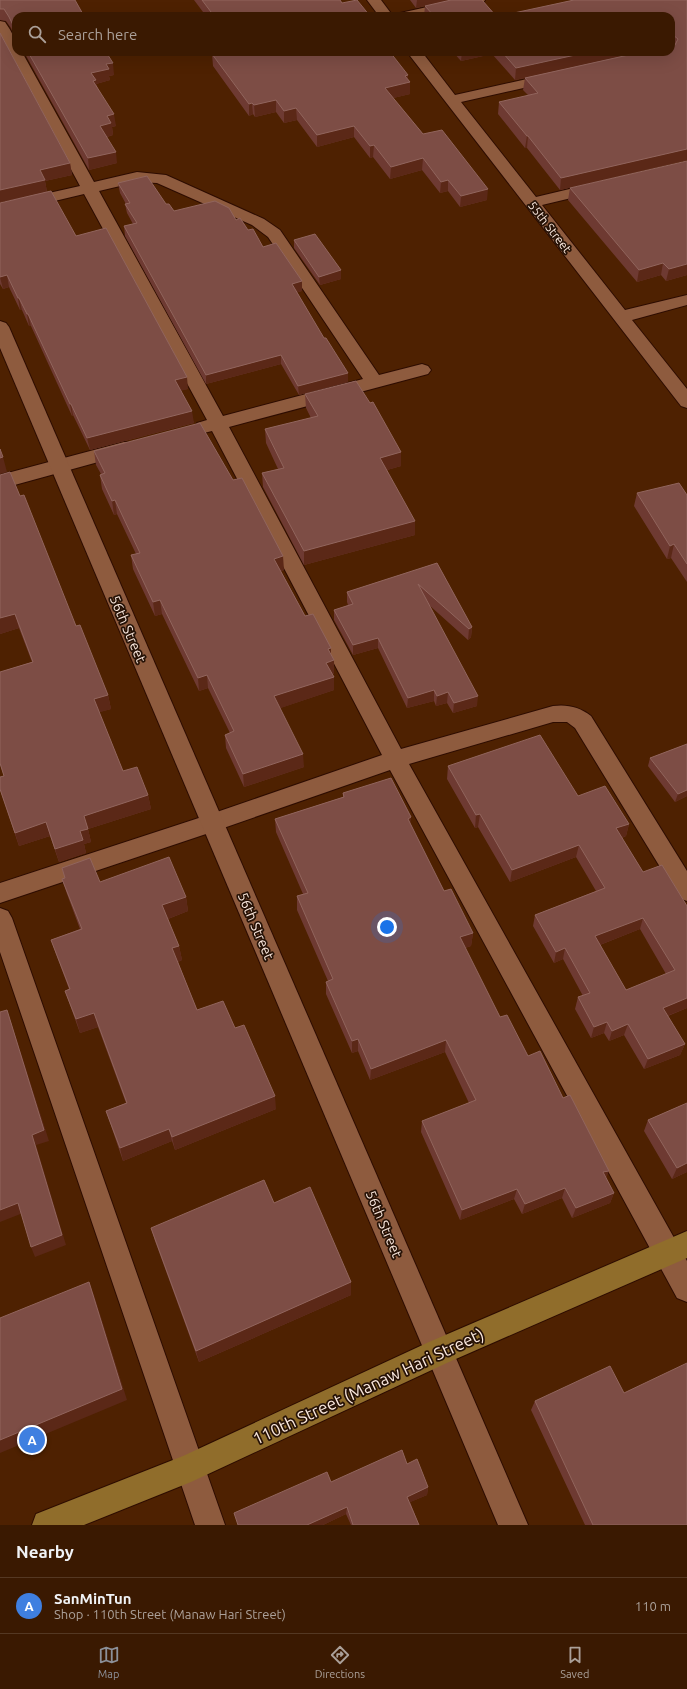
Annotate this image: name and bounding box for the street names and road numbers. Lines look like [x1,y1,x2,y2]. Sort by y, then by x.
street label: 55th Street [526,199,574,255]
street label: 56th Street [107,593,150,666]
street label: 56th Street [235,890,278,963]
street label: 56th Street [363,1188,406,1261]
street label: 110th Street (Manaw Hari Street) [249,1324,487,1449]

